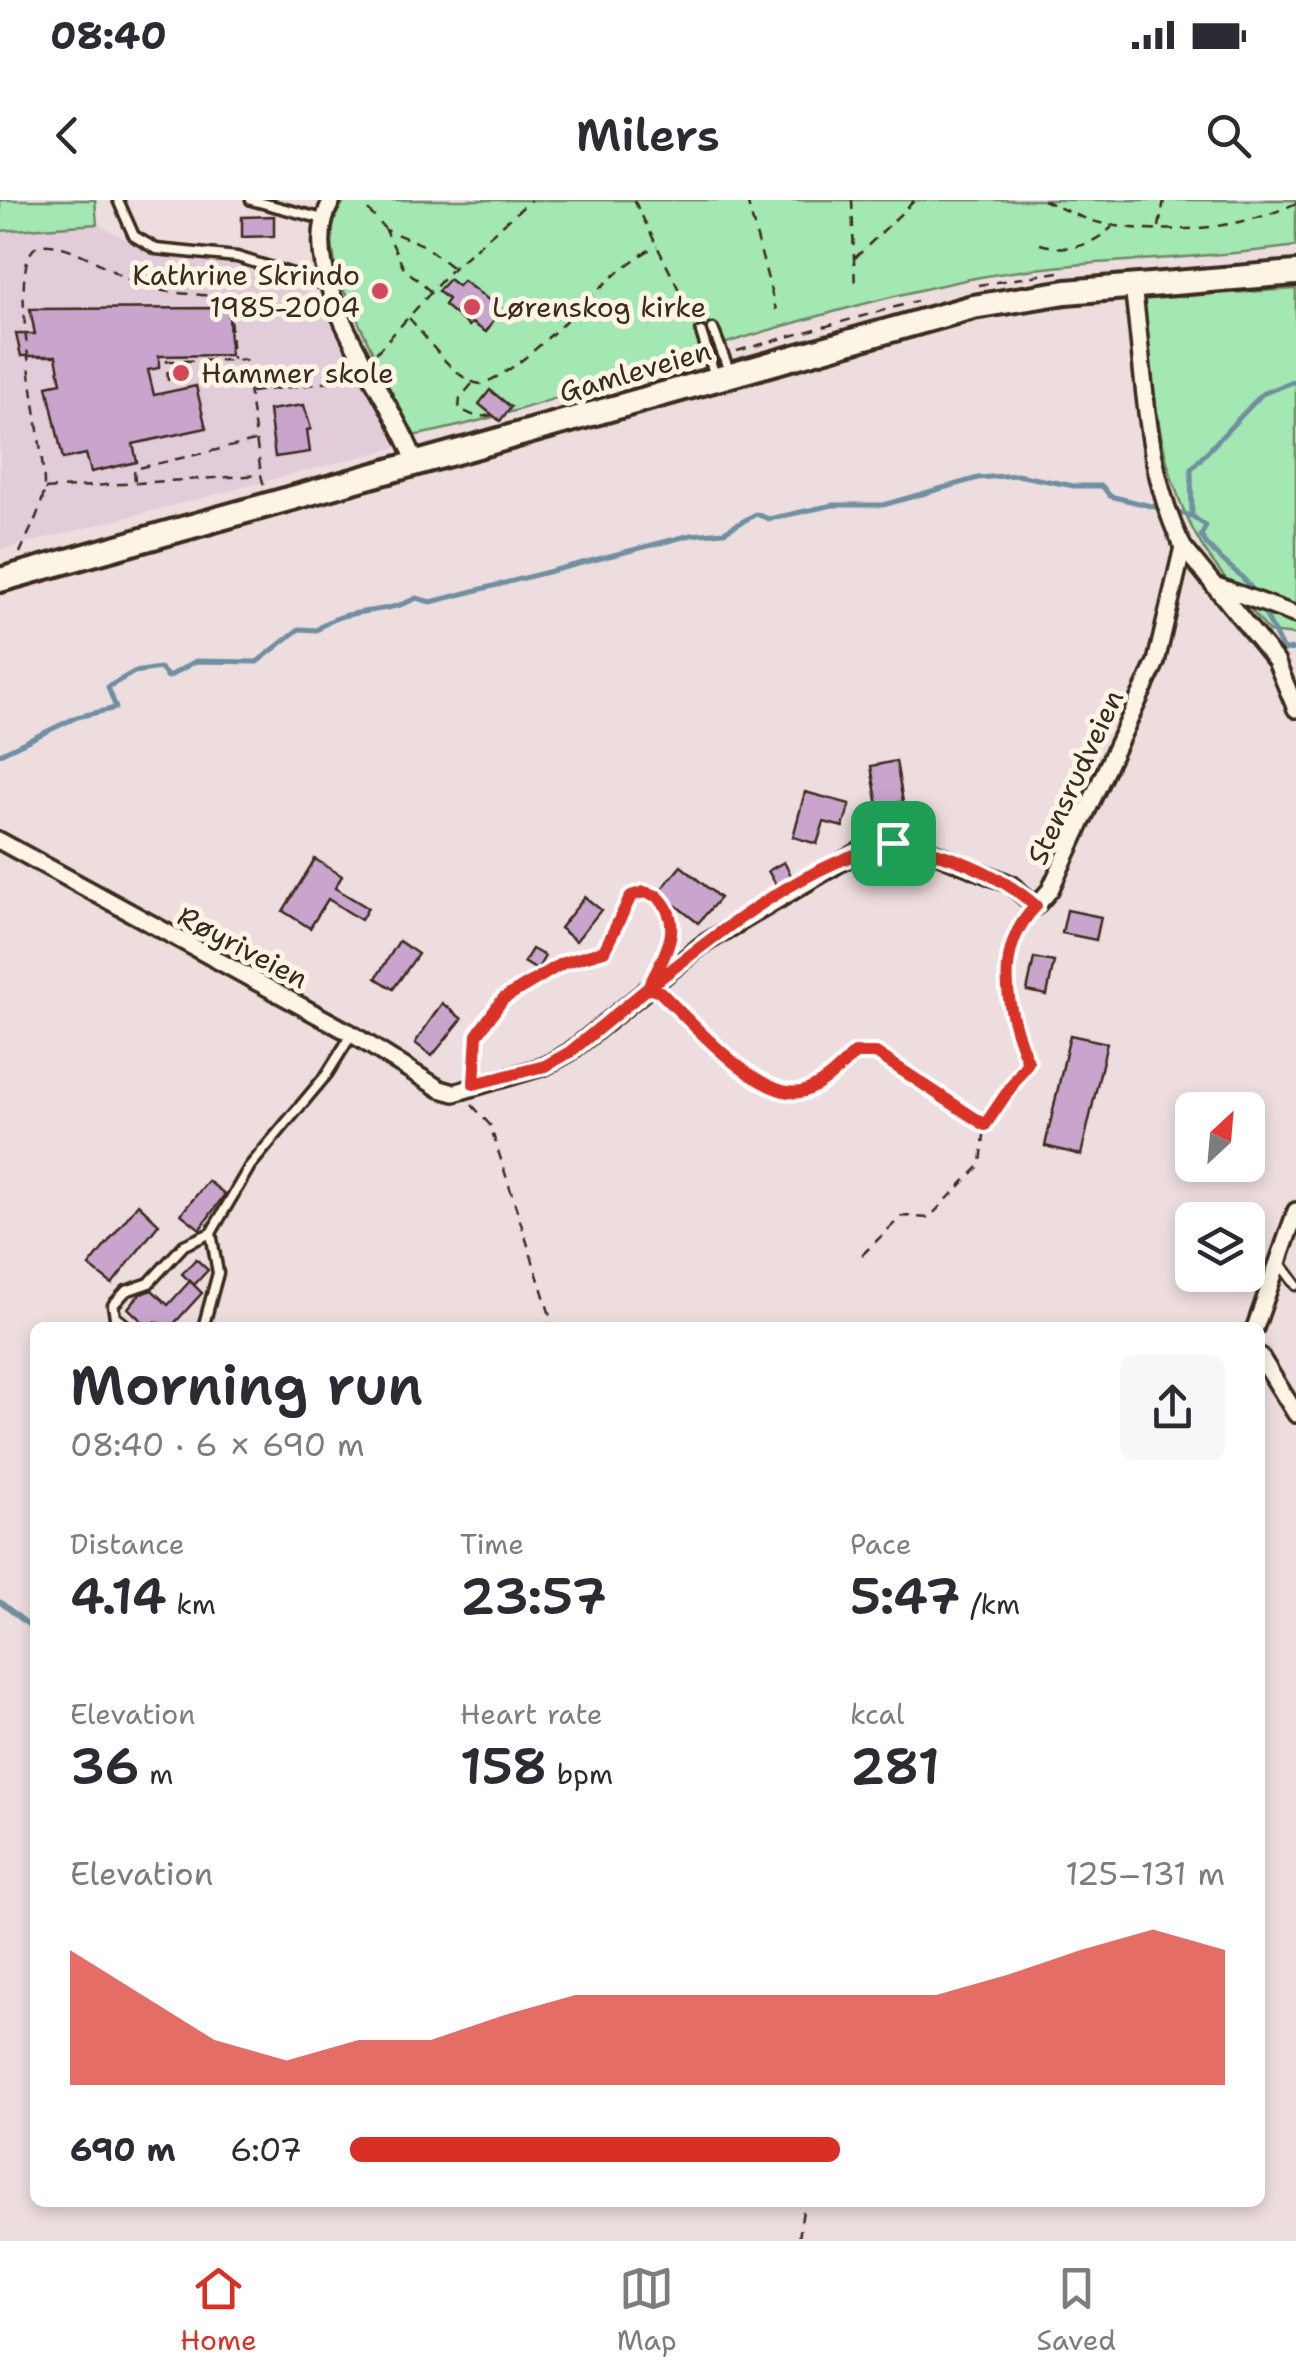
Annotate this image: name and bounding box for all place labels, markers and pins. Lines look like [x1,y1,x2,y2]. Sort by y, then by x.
place label: Kathrine Skrindo 1985-2004 [132,256,360,326]
marker: Kathrine Skrindo 1985-2004 [369,280,391,302]
place label: Lørenskog kirke [492,288,706,326]
marker: Lørenskog kirke [461,296,483,318]
place label: Hammer skole [201,354,394,392]
marker: Hammer skole [170,362,192,384]
pin [851,801,936,886]

